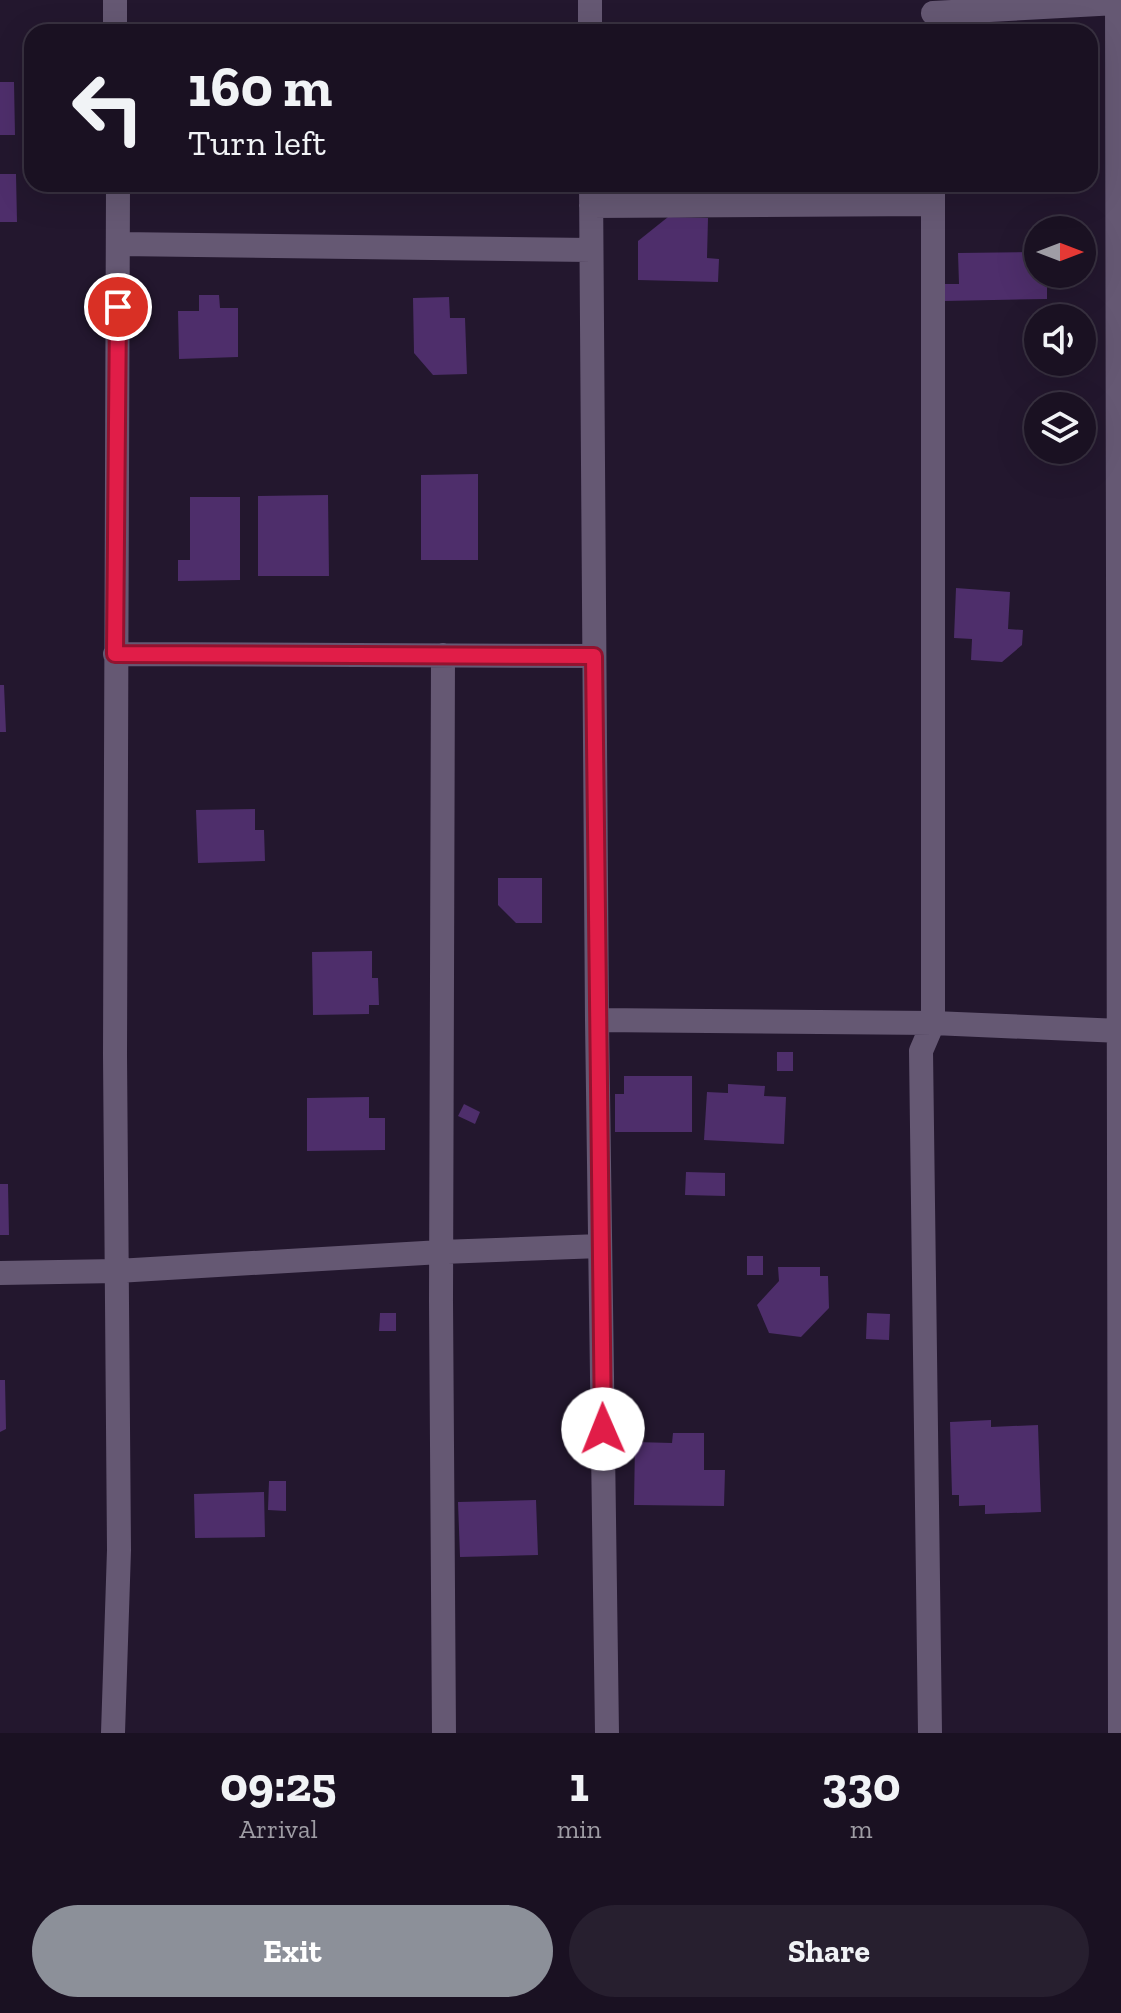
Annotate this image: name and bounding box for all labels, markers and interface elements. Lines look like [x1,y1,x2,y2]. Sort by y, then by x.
text: 160 m [188,53,332,120]
icon: left [56,56,160,160]
text: Turn left [188,121,326,164]
north arrow [1024,216,1096,288]
map controls [1024,216,1096,464]
pin [84,273,152,341]
icon: arrive [96,285,140,329]
button: sound [1024,304,1096,376]
button: layers [1024,392,1096,464]
position arrow [561,1387,645,1471]
text: 09:25 [220,1756,336,1813]
text: 1 [569,1756,589,1813]
text: 330 [822,1756,901,1813]
text: Arrival [239,1813,318,1845]
text: min [557,1813,601,1845]
text: m [850,1813,872,1845]
button: Exit [32,1905,553,1997]
button: Share [569,1905,1089,1997]

